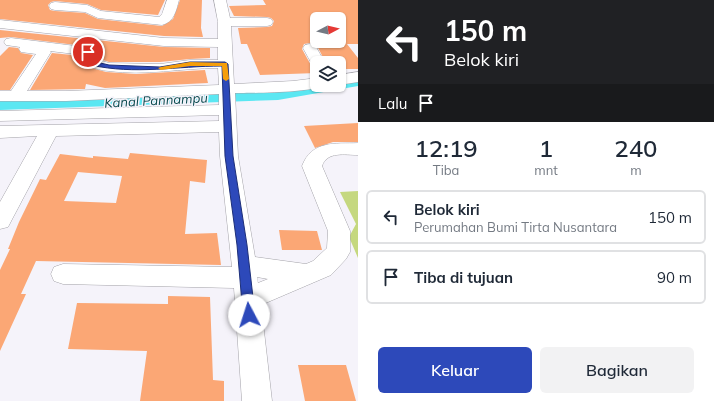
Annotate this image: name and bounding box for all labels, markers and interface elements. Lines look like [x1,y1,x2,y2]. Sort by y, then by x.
north arrow [310,12,346,48]
map controls [310,12,346,92]
text: 150 m [444,13,527,48]
icon: left [378,16,430,68]
pin [71,35,105,69]
icon: arrive [77,41,99,63]
text: Belok kiri [444,48,519,71]
button: layers [310,56,346,92]
water label: Kanal Pannampu [104,89,208,111]
icon: arrive [415,92,437,114]
text: Lalu [378,94,407,113]
text: 12:19 [414,133,478,163]
text: 1 [539,133,553,163]
text: 240 [614,133,658,163]
text: Tiba [433,162,459,178]
text: mnt [534,162,558,178]
text: m [630,162,642,178]
text: Belok kiri [414,200,480,219]
icon: left [380,206,402,228]
text: 150 m [648,208,692,227]
text: Perumahan Bumi Tirta Nusantara [414,219,617,235]
icon: arrive [380,266,402,288]
text: Tiba di tujuan [414,268,513,287]
text: 90 m [657,268,692,287]
position arrow [228,294,270,336]
button: Keluar [378,347,532,393]
button: Bagikan [540,347,694,393]

